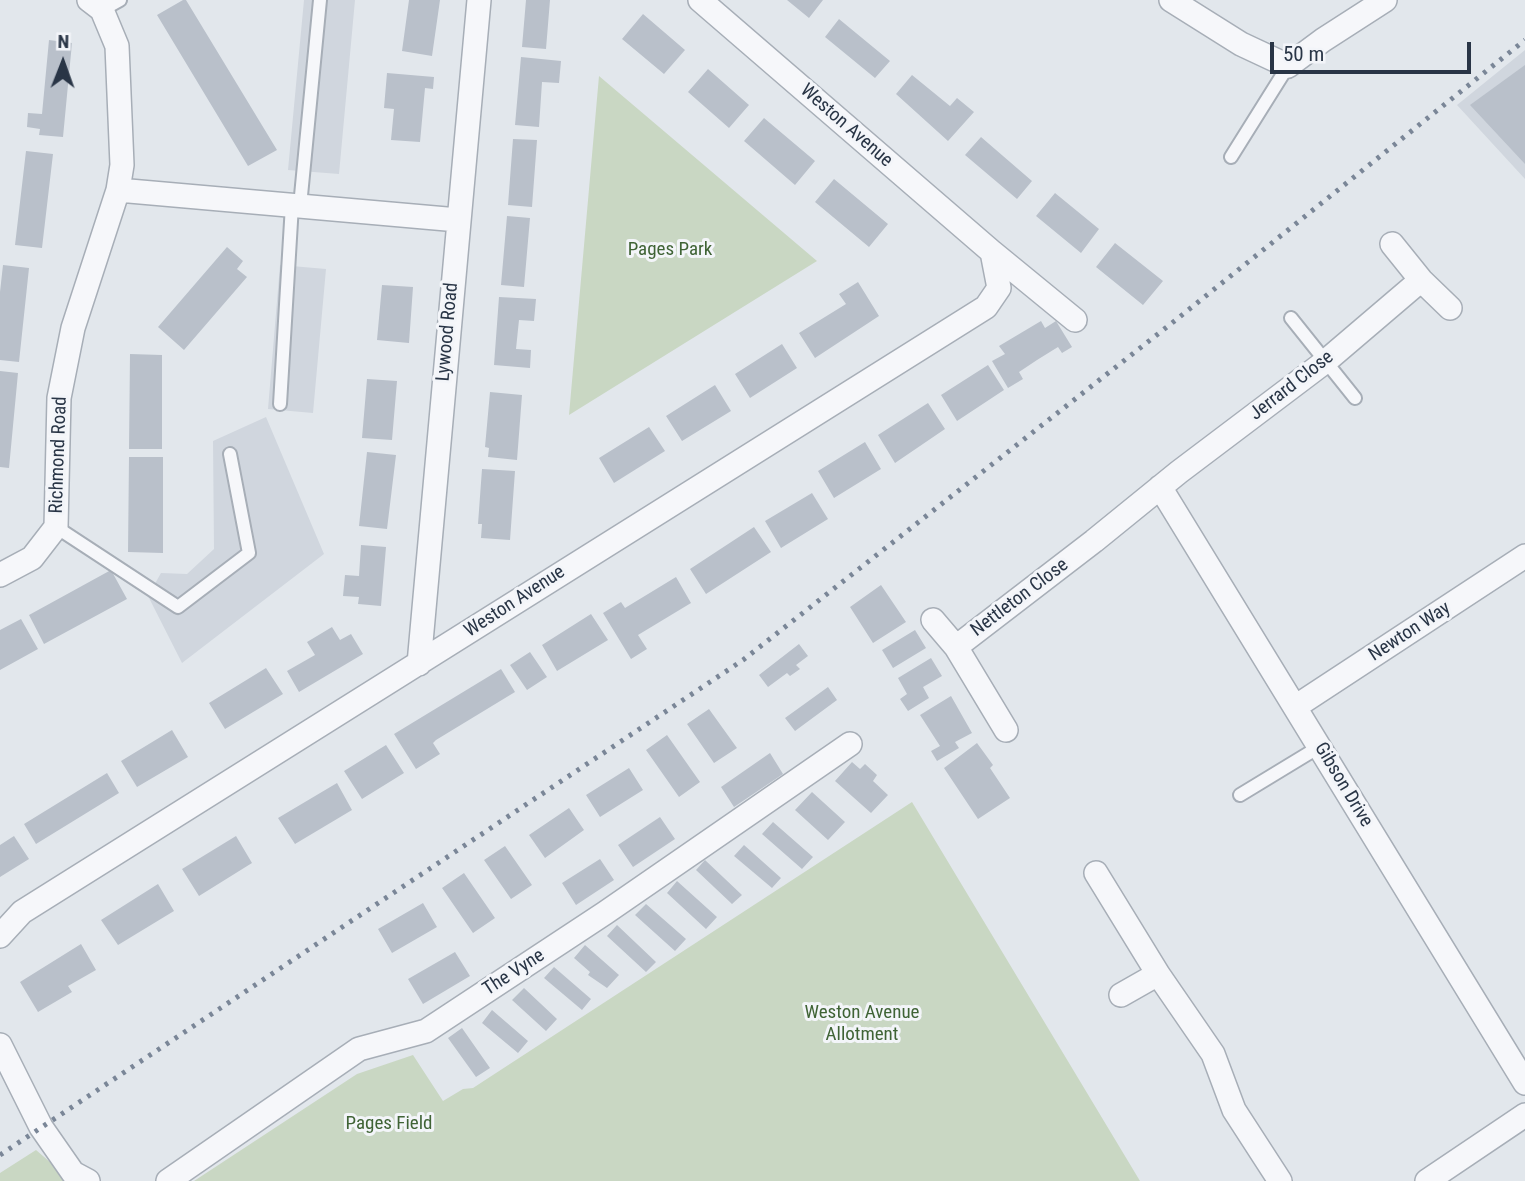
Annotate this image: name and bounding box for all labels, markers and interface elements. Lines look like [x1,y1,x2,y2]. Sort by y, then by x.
north arrow [28,28,98,98]
scale bar [1273,28,1474,72]
text: N [57,30,69,53]
text: 50 m [1283,42,1324,66]
street label: Weston Avenue [795,80,897,172]
park label: Pages Park [628,239,712,261]
street label: Lywood Road [432,282,464,382]
street label: Jerrard Close [1246,346,1338,426]
street label: Richmond Road [46,396,72,514]
street label: Nettleton Close [967,554,1073,642]
street label: Weston Avenue [461,561,569,643]
street label: Newton Way [1365,597,1455,667]
street label: Gibson Drive [1309,739,1377,831]
street label: The Vyne [479,945,549,1001]
park label: Weston Avenue Allotment [805,1002,919,1046]
park label: Pages Field [345,1113,433,1135]

